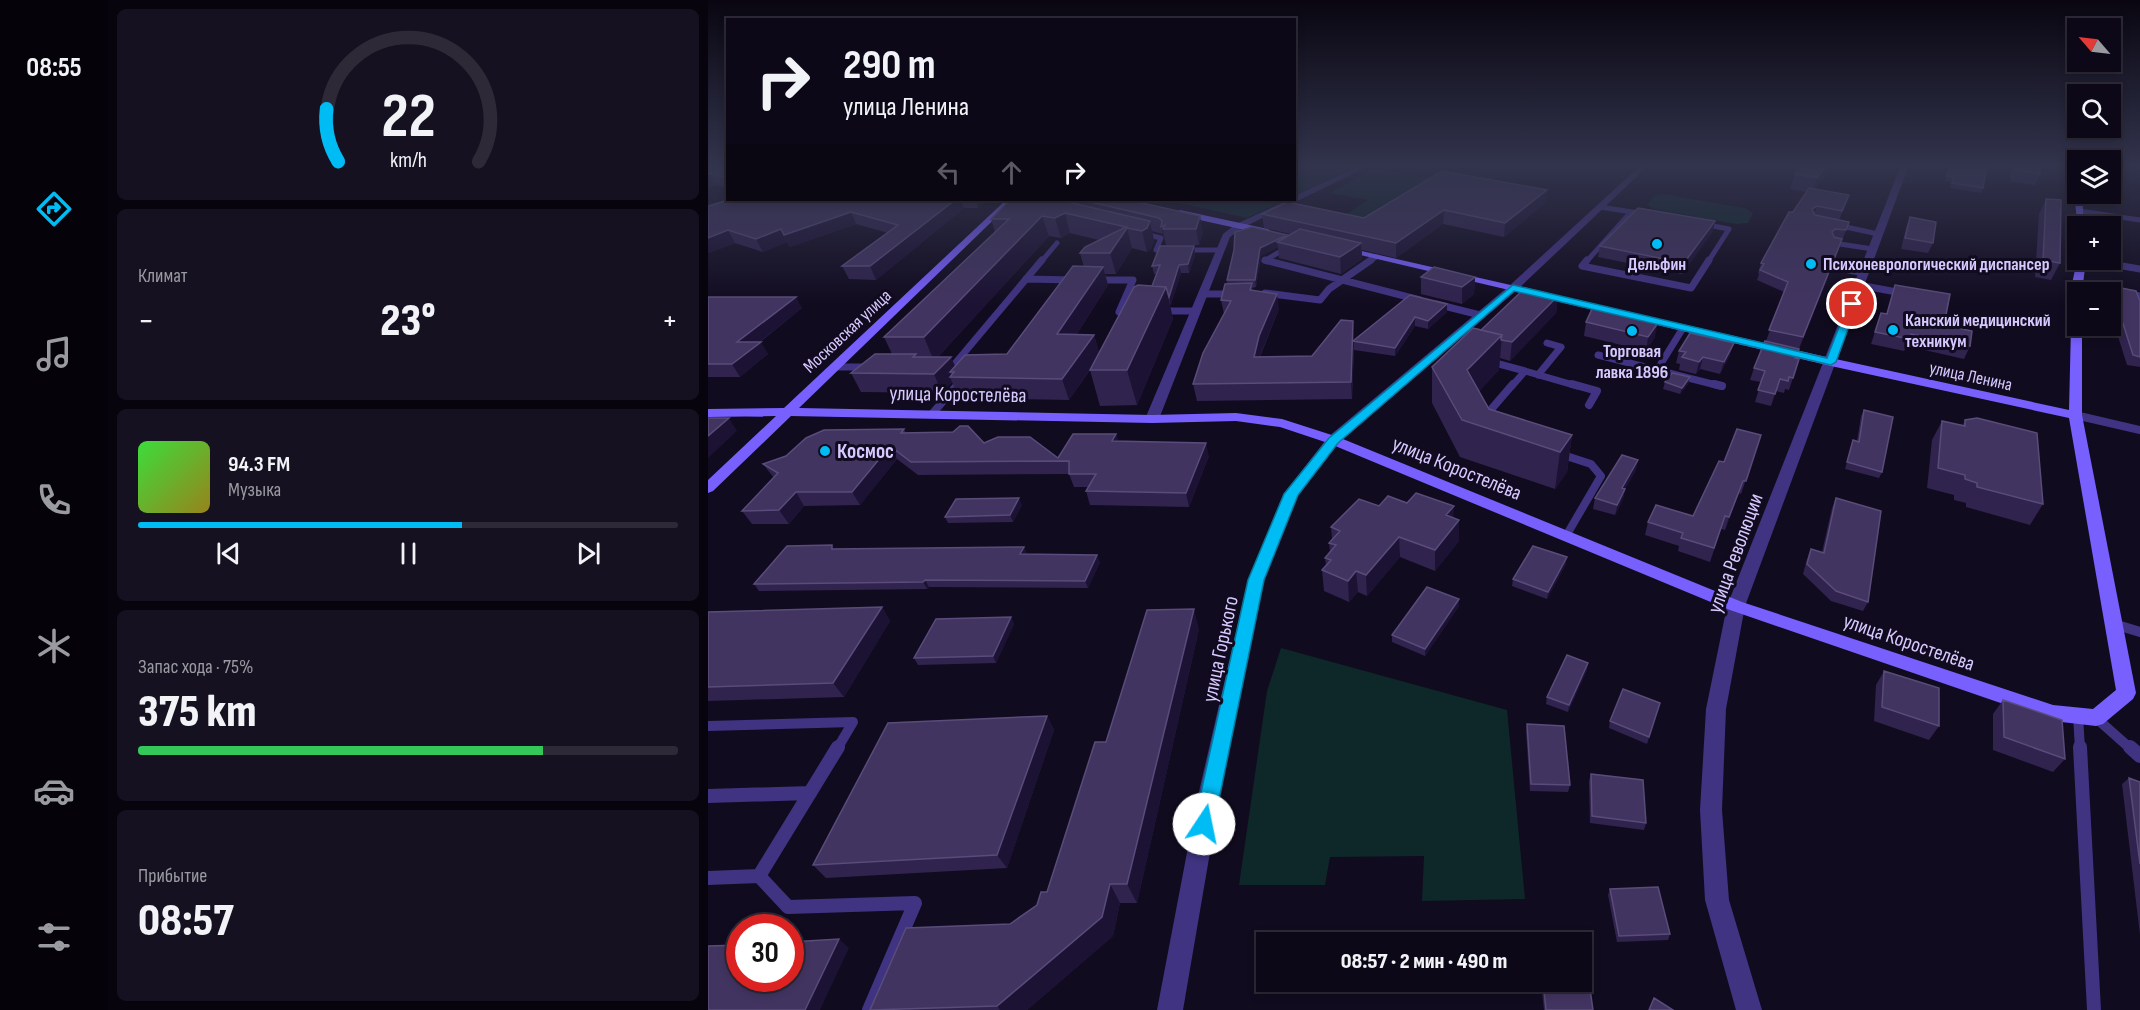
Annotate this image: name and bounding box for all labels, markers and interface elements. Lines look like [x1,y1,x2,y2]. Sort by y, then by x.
north arrow [2067,18,2121,72]
map controls [2067,18,2121,336]
text: 290 m [843,40,936,91]
icon: right [744,42,822,120]
text: 08:55 [26,52,82,84]
text: 22 [381,80,435,155]
button: search [2067,84,2121,138]
text: улица Ленина [843,91,969,123]
text: km/h [389,148,427,173]
button: layers [2067,150,2121,204]
icon: left [932,156,965,189]
icon: ahead [995,156,1028,189]
icon: right [1058,156,1091,189]
icon: directions [33,188,75,230]
button: + [2067,216,2121,270]
marker: Дельфин [1650,237,1664,251]
place label: Дельфин [1628,254,1686,275]
place label: Психоневрологический диспансер [1823,254,2050,275]
marker: Психоневрологический диспансер [1804,257,1818,271]
text: Климат [138,264,188,288]
pin [1826,278,1877,329]
button: − [2067,282,2121,336]
street label: Московская улица [799,285,896,377]
icon: arrive [1835,287,1868,320]
text: 23° [380,294,436,349]
text: − [138,301,154,341]
text: + [662,301,678,341]
place label: Канский медицинский техникум [1905,310,2051,352]
marker: Канский медицинский техникум [1886,323,1900,337]
marker: Торговая лавка 1896 [1625,324,1639,338]
icon: music [33,333,75,375]
place label: Торговая лавка 1896 [1596,341,1668,383]
street label: улица Ленина [1928,357,2014,396]
street label: улица Коростелёва [889,381,1027,408]
street label: улица Коростелёва [1389,431,1525,506]
place label: Космос [837,439,894,464]
marker: Космос [818,444,832,458]
text: 94.3 FM [228,451,290,478]
text: Музыка [228,478,281,502]
icon: phone [33,479,75,521]
street label: улица Революции [1702,490,1769,616]
icon: previous [212,537,245,570]
icon: pause [392,537,425,570]
icon: next [572,537,605,570]
street label: улица Горького [1197,594,1244,704]
street label: улица Коростелёва [1840,608,1978,677]
icon: climate [33,625,75,667]
text: Запас хода · 75% [138,655,254,679]
text: 375 km [138,685,257,740]
icon: car [33,770,75,812]
position arrow [1172,792,1236,856]
text: Прибытие [138,864,207,888]
text: 08:57 [138,894,234,949]
speed limit sign: 30 [726,914,804,992]
icon: filters [33,916,75,958]
text: 08:57 · 2 мин · 490 m [1341,948,1507,975]

